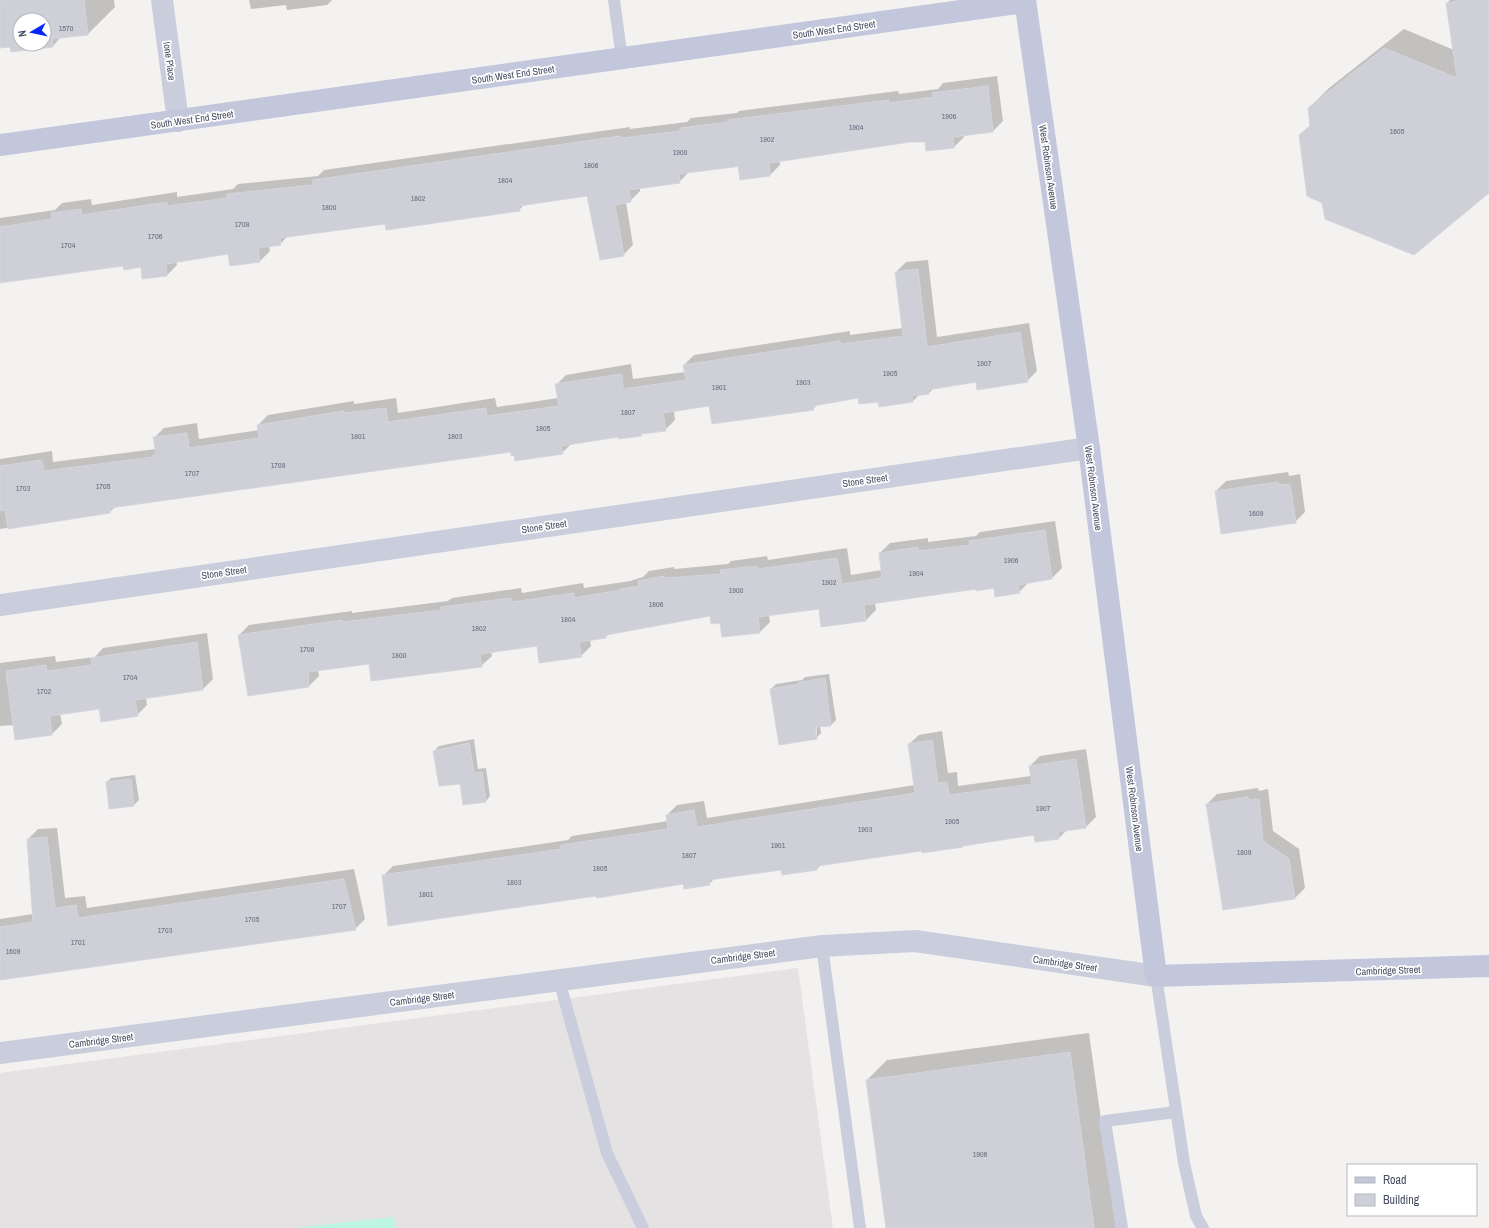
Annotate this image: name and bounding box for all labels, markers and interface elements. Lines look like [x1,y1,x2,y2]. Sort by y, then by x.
north arrow [12,12,52,52]
street label: South West End Street [792,17,877,42]
house number: 1570 [59,23,74,33]
text: N [15,29,30,38]
street label: Ione Place [160,41,179,82]
street label: South West End Street [471,62,556,87]
street label: South West End Street [150,107,235,132]
house number: 1906 [942,111,957,121]
house number: 1904 [849,122,864,132]
street label: West Robinson Avenue [1036,124,1061,211]
house number: 1605 [1390,126,1405,136]
house number: 1902 [760,134,775,144]
house number: 1900 [673,147,688,157]
house number: 1806 [584,160,599,170]
house number: 1804 [498,175,513,185]
house number: 1802 [411,193,426,203]
house number: 1800 [322,202,337,212]
house number: 1708 [235,219,250,229]
house number: 1706 [148,231,163,241]
house number: 1704 [61,240,76,250]
house number: 1907 [977,358,992,368]
house number: 1905 [883,368,898,378]
house number: 1903 [796,377,811,387]
house number: 1901 [712,382,727,392]
house number: 1807 [621,407,636,417]
house number: 1805 [536,423,551,433]
house number: 1801 [351,431,366,441]
house number: 1803 [448,431,463,441]
street label: West Robinson Avenue [1082,445,1105,532]
house number: 1709 [271,460,286,470]
house number: 1707 [185,468,200,478]
street label: Stone Street [842,471,889,490]
house number: 1705 [96,481,111,491]
house number: 1703 [16,483,31,493]
house number: 1609 [1249,508,1264,518]
street label: Stone Street [521,517,568,536]
house number: 1906 [1004,555,1019,565]
street label: Stone Street [201,563,248,582]
house number: 1904 [909,568,924,578]
house number: 1902 [822,577,837,587]
house number: 1900 [729,585,744,595]
house number: 1806 [649,599,664,609]
house number: 1804 [561,614,576,624]
house number: 1802 [472,623,487,633]
house number: 1708 [300,644,315,654]
house number: 1800 [392,650,407,660]
house number: 1704 [123,672,138,682]
house number: 1702 [37,686,52,696]
street label: West Robinson Avenue [1123,766,1146,853]
house number: 1907 [1036,803,1051,813]
house number: 1905 [945,816,960,826]
house number: 1903 [858,824,873,834]
house number: 1901 [771,840,786,850]
house number: 1809 [1237,847,1252,857]
house number: 1807 [682,850,697,860]
house number: 1805 [593,863,608,873]
house number: 1803 [507,877,522,887]
house number: 1801 [419,889,434,899]
house number: 1707 [332,901,347,911]
house number: 1705 [245,914,260,924]
house number: 1703 [158,925,173,935]
house number: 1701 [71,937,86,947]
house number: 1609 [6,946,21,956]
street label: Cambridge Street [710,946,777,967]
street label: Cambridge Street [1032,953,1099,975]
street label: Cambridge Street [1355,963,1421,978]
street label: Cambridge Street [389,988,456,1009]
street label: Cambridge Street [68,1030,135,1051]
house number: 1906 [973,1149,988,1159]
legend [1347,1164,1477,1216]
text: Road [1383,1172,1407,1188]
text: Building [1383,1192,1420,1208]

